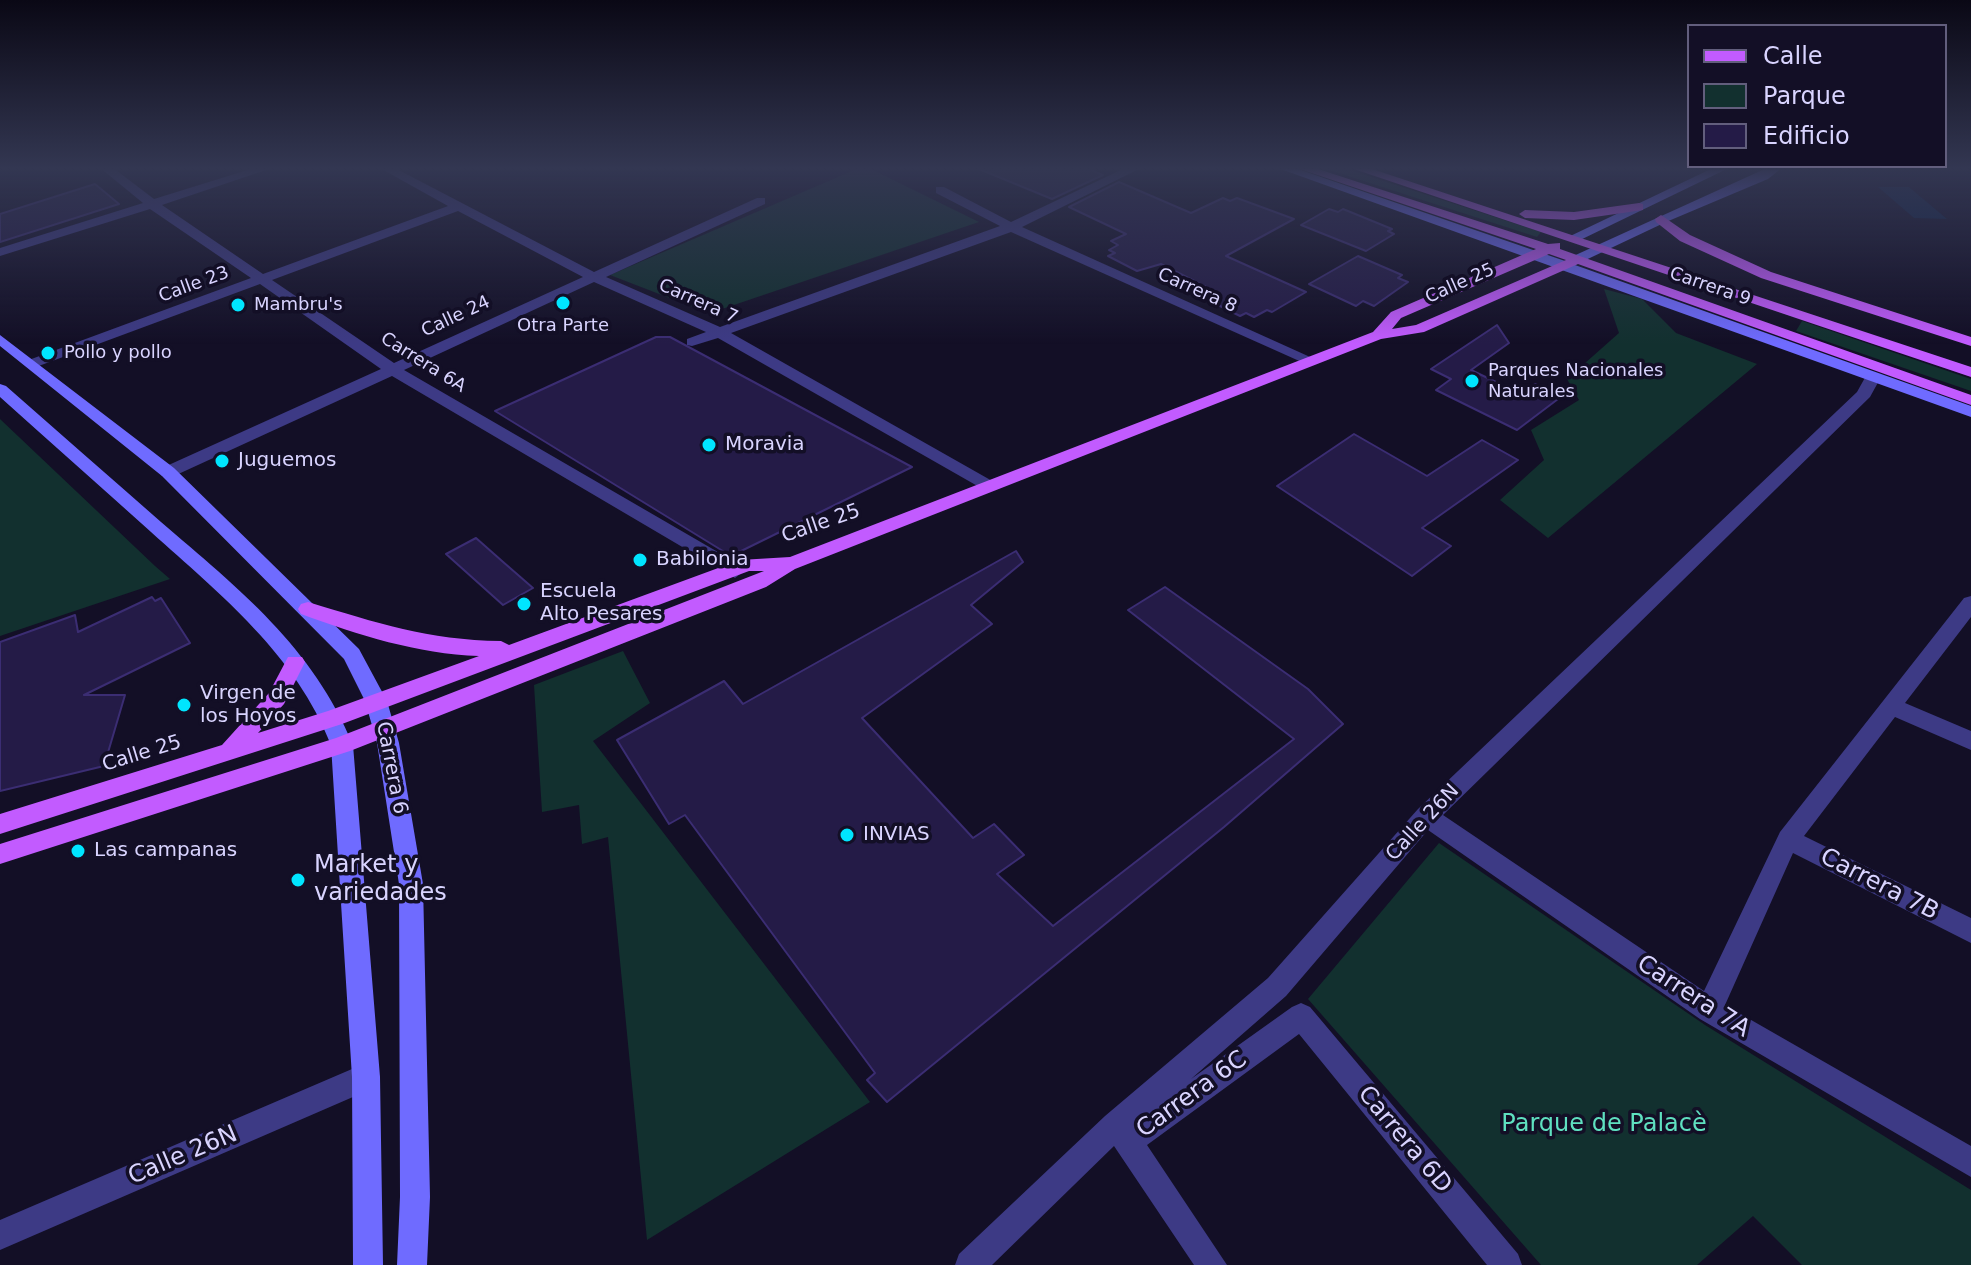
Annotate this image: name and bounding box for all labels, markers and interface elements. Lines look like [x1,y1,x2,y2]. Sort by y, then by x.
legend [1687,24,1947,168]
text: Calle [1763,42,1823,70]
text: Parque [1763,82,1846,110]
text: Edificio [1763,122,1850,150]
street label: Calle 25 [1422,259,1498,309]
street label: Calle 23 [156,262,232,308]
street label: Carrera 9 [1667,263,1753,311]
street label: Carrera 8 [1154,264,1240,318]
street label: Carrera 7 [655,275,741,329]
street label: Calle 24 [418,292,494,342]
place label: Mambru's [254,294,343,316]
marker: Otra Parte [554,294,572,312]
marker: Mambru's [229,296,247,314]
place label: Otra Parte [517,315,609,337]
street label: Carrera 6A [376,328,470,398]
place label: Pollo y pollo [64,342,172,364]
marker: Pollo y pollo [39,344,57,362]
place label: Parques Nacionales Naturales [1488,360,1663,402]
marker: Parques Nacionales Naturales [1463,372,1481,390]
place label: Moravia [725,433,805,457]
marker: Moravia [700,436,718,454]
place label: Juguemos [238,449,336,473]
marker: Juguemos [213,452,231,470]
street label: Calle 25 [779,499,863,549]
place label: Babilonia [656,548,749,572]
marker: Babilonia [631,551,649,569]
place label: Escuela Alto Pesares [540,580,663,627]
marker: Escuela Alto Pesares [515,595,533,613]
place label: Virgen de los Hoyos [200,682,296,729]
marker: Virgen de los Hoyos [175,696,193,714]
street label: Carrera 6 [370,720,412,816]
street label: Calle 25 [100,731,184,777]
street label: Calle 26N [1381,780,1465,866]
place label: INVIAS [863,823,930,847]
marker: INVIAS [838,826,856,844]
place label: Las campanas [94,839,237,863]
marker: Las campanas [69,842,87,860]
street label: Carrera 7B [1815,843,1943,927]
place label: Market y variedades [314,852,447,908]
marker: Market y variedades [289,871,307,889]
street label: Carrera 7A [1631,950,1755,1044]
street label: Carrera 6C [1131,1045,1253,1145]
street label: Carrera 6D [1351,1081,1457,1199]
park label: Parque de Palacè [1501,1111,1707,1139]
street label: Calle 26N [124,1120,242,1192]

